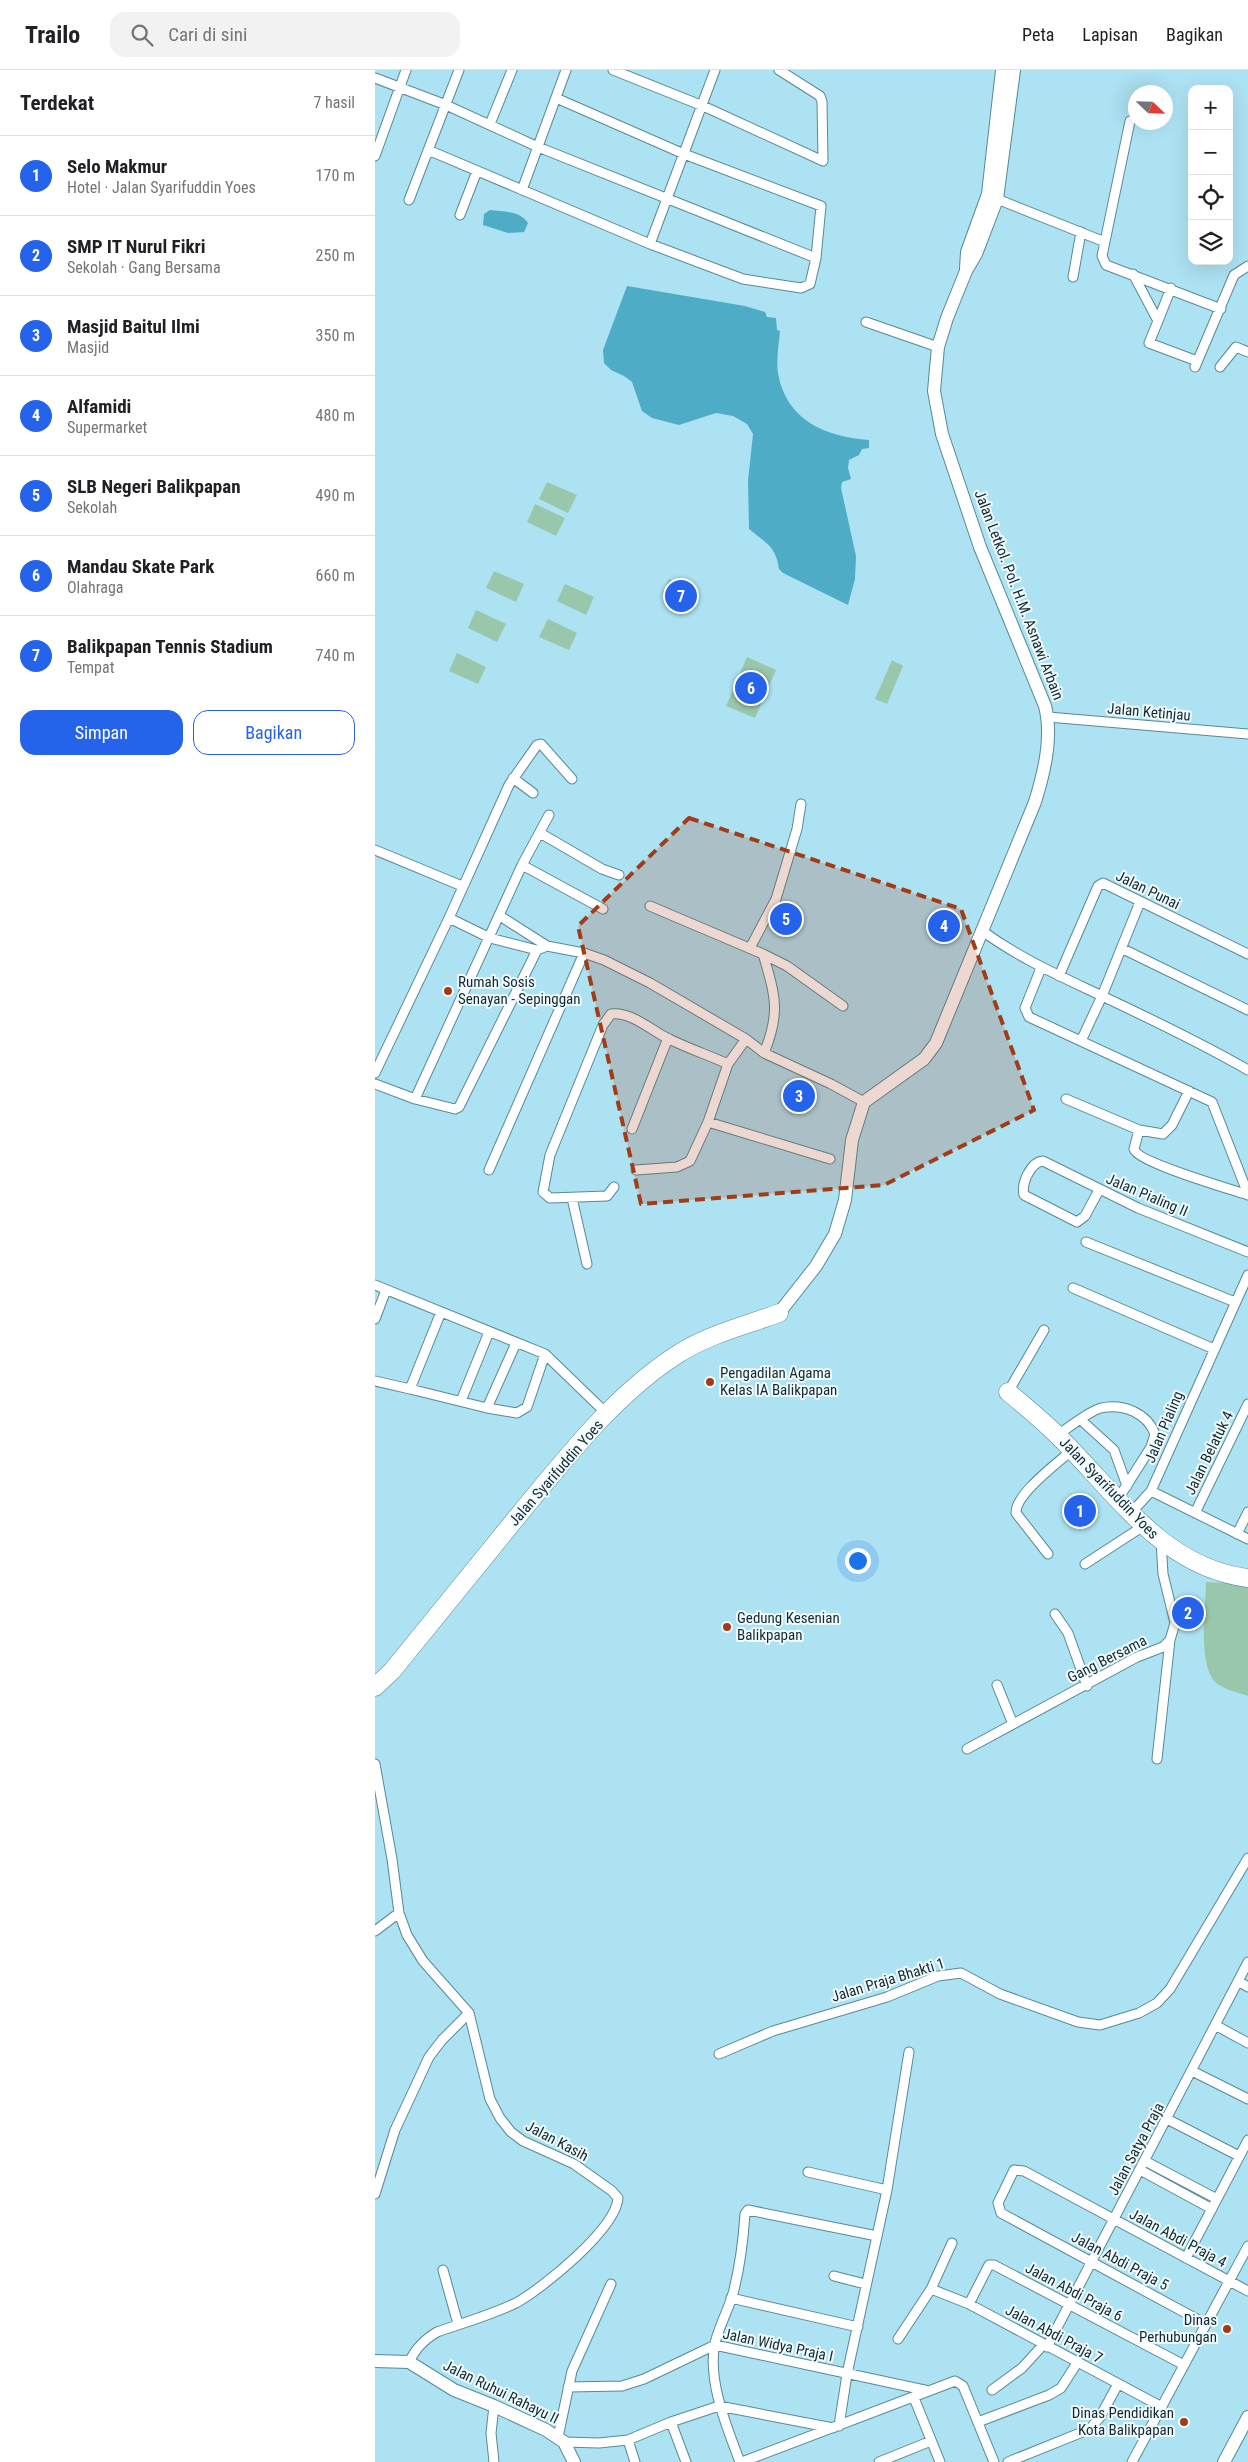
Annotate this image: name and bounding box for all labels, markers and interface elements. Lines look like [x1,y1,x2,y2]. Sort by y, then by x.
search box [110,12,460,57]
text: Trailo [25,21,80,49]
icon: search [128,21,156,49]
text: Cari di sini [168,23,247,46]
text: Peta [1022,24,1054,45]
text: Lapisan [1082,24,1138,45]
text: Bagikan [1166,24,1223,45]
north arrow [1128,85,1173,130]
map controls [1188,85,1233,265]
button: + [1188,85,1233,130]
text: Terdekat [20,91,94,115]
text: 7 hasil [313,93,355,112]
button: − [1188,130,1233,175]
text: Selo Makmur [67,155,167,178]
text: 1 [32,166,40,185]
text: 170 m [316,166,355,185]
button: locate [1188,175,1233,220]
text: Hotel · Jalan Syarifuddin Yoes [67,178,256,197]
button: layers [1188,220,1233,265]
text: SMP IT Nurul Fikri [67,235,206,258]
text: 2 [32,246,40,265]
text: 250 m [316,246,355,265]
text: Sekolah · Gang Bersama [67,258,221,277]
text: Masjid Baitul Ilmi [67,315,200,338]
text: 3 [32,326,40,345]
text: 350 m [316,326,355,345]
text: Masjid [67,338,109,357]
text: Alfamidi [67,395,131,418]
text: 4 [32,406,40,425]
text: 480 m [316,406,355,425]
text: Supermarket [67,418,147,437]
text: SLB Negeri Balikpapan [67,475,241,498]
text: 5 [32,486,40,505]
text: 490 m [316,486,355,505]
street label: Jalan Letkol. Pol. H.M. Asnawi Arbain [971,488,1067,702]
text: Sekolah [67,498,117,517]
text: Mandau Skate Park [67,555,214,578]
text: 6 [32,566,40,585]
text: 660 m [316,566,355,585]
pin: 7 [665,577,697,615]
text: Olahraga [67,578,123,597]
text: Balikpapan Tennis Stadium [67,635,273,658]
text: 7 [32,646,40,665]
text: 740 m [316,646,355,665]
text: Tempat [67,658,114,677]
pin: 6 [735,669,767,707]
street label: Jalan Ketinjau [1106,699,1192,725]
button: Simpan [20,710,183,755]
button: Bagikan [193,710,355,755]
street label: Jalan Punai [1113,867,1183,913]
pin: 5 [770,900,802,938]
pin: 4 [928,907,960,945]
place label: Rumah Sosis Senayan - Sepinggan [458,973,581,1008]
marker: Rumah Sosis Senayan - Sepinggan [442,985,454,997]
pin: 3 [783,1077,815,1115]
street label: Jalan Pialing II [1103,1170,1191,1220]
place label: Pengadilan Agama Kelas IA Balikpapan [720,1364,837,1399]
marker: Pengadilan Agama Kelas IA Balikpapan [704,1376,716,1388]
street label: Jalan Pialing [1141,1388,1187,1466]
street label: Jalan Belatuk 4 [1181,1408,1237,1498]
street label: Jalan Syarifuddin Yoes [505,1416,607,1530]
street label: Jalan Syarifuddin Yoes [1056,1433,1162,1543]
pin: 1 [1064,1492,1096,1530]
your location [845,1548,871,1574]
pin: 2 [1172,1594,1204,1632]
place label: Gedung Kesenian Balikpapan [737,1609,840,1644]
marker: Gedung Kesenian Balikpapan [721,1621,733,1633]
street label: Gang Bersama [1064,1631,1150,1687]
street label: Jalan Praja Bhakti 1 [829,1954,947,2006]
street label: Jalan Satya Praja [1104,2100,1168,2198]
street label: Jalan Kasih [522,2117,592,2165]
street label: Jalan Abdi Praja 4 [1126,2205,1230,2271]
street label: Jalan Abdi Praja 5 [1068,2228,1172,2294]
street label: Jalan Abdi Praja 6 [1022,2259,1126,2325]
street label: Jalan Abdi Praja 7 [1002,2301,1106,2367]
place label: Dinas Perhubungan [1139,2311,1217,2346]
marker: Dinas Perhubungan [1221,2323,1233,2335]
street label: Jalan Widya Praja I [721,2325,835,2365]
street label: Jalan Ruhui Rahayu II [440,2356,562,2428]
place label: Dinas Pendidikan Kota Balikpapan [1072,2404,1174,2439]
marker: Dinas Pendidikan Kota Balikpapan [1178,2416,1190,2428]

